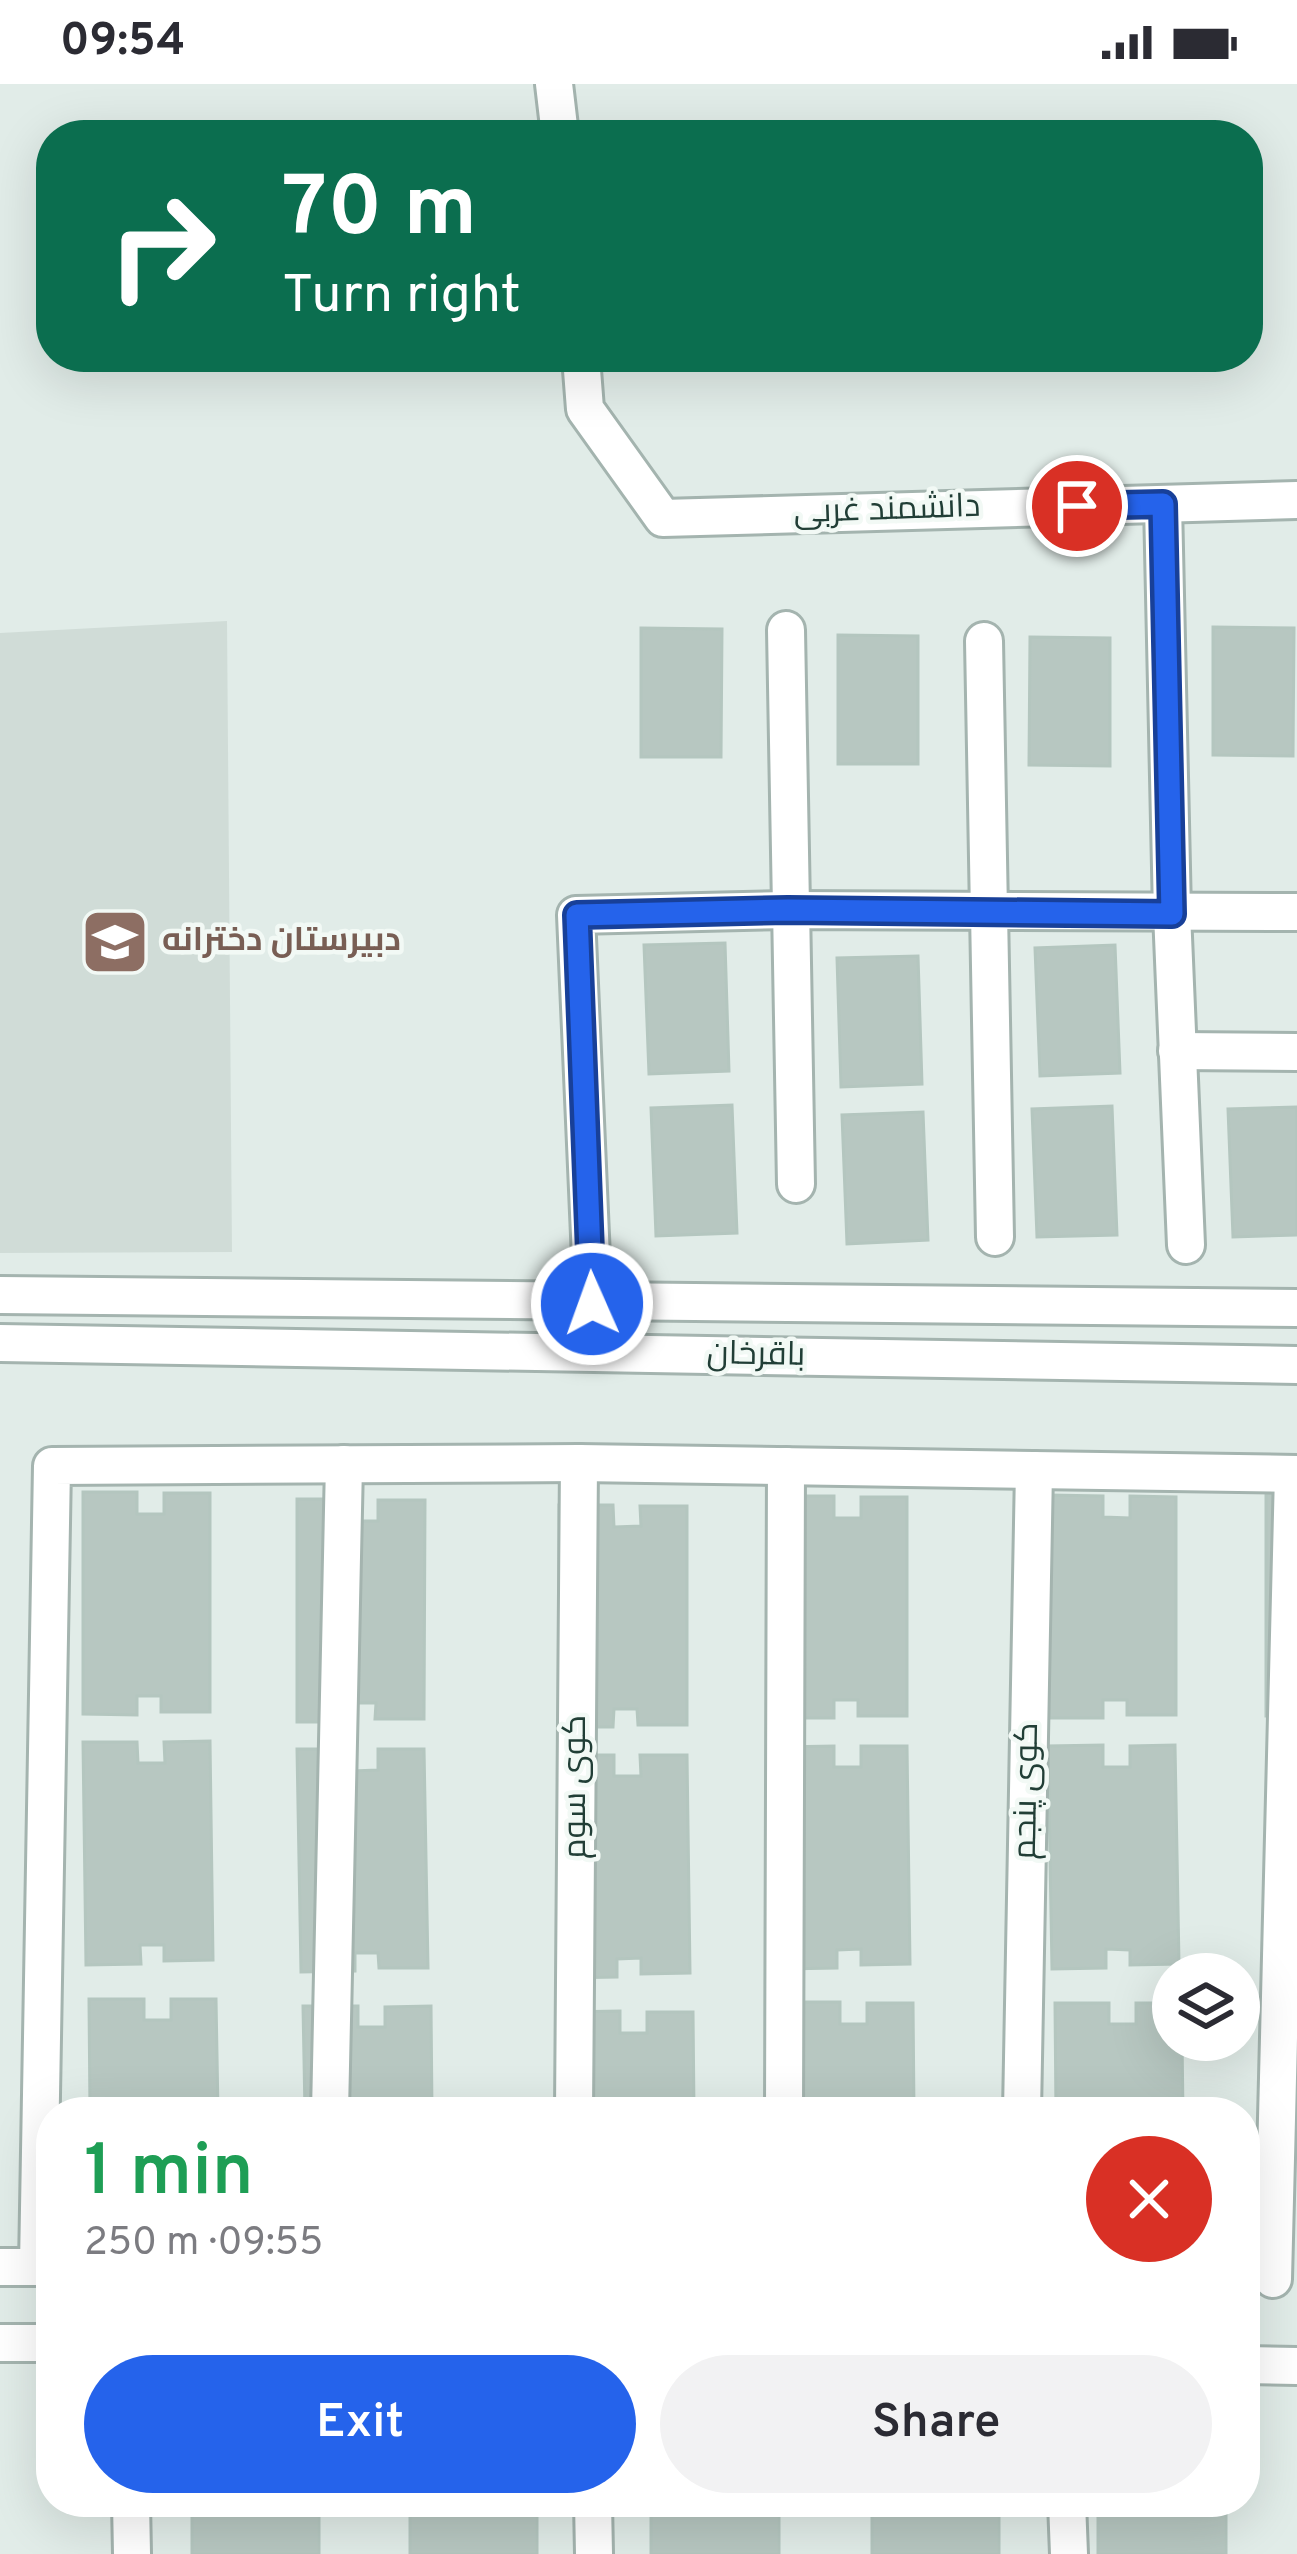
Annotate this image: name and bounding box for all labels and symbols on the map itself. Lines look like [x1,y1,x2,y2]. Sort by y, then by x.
pin [1026,455,1128,557]
street label: دانشمند غربی [793,487,981,535]
school or university icon: دبیرستان دخترانه [80,907,150,977]
place label: دبیرستان دخترانه [162,921,401,963]
position arrow [529,1241,655,1367]
street label: باقرخان [706,1334,806,1378]
street label: کوی سوم [556,1715,598,1859]
street label: کوی پنجم [1006,1722,1050,1860]

